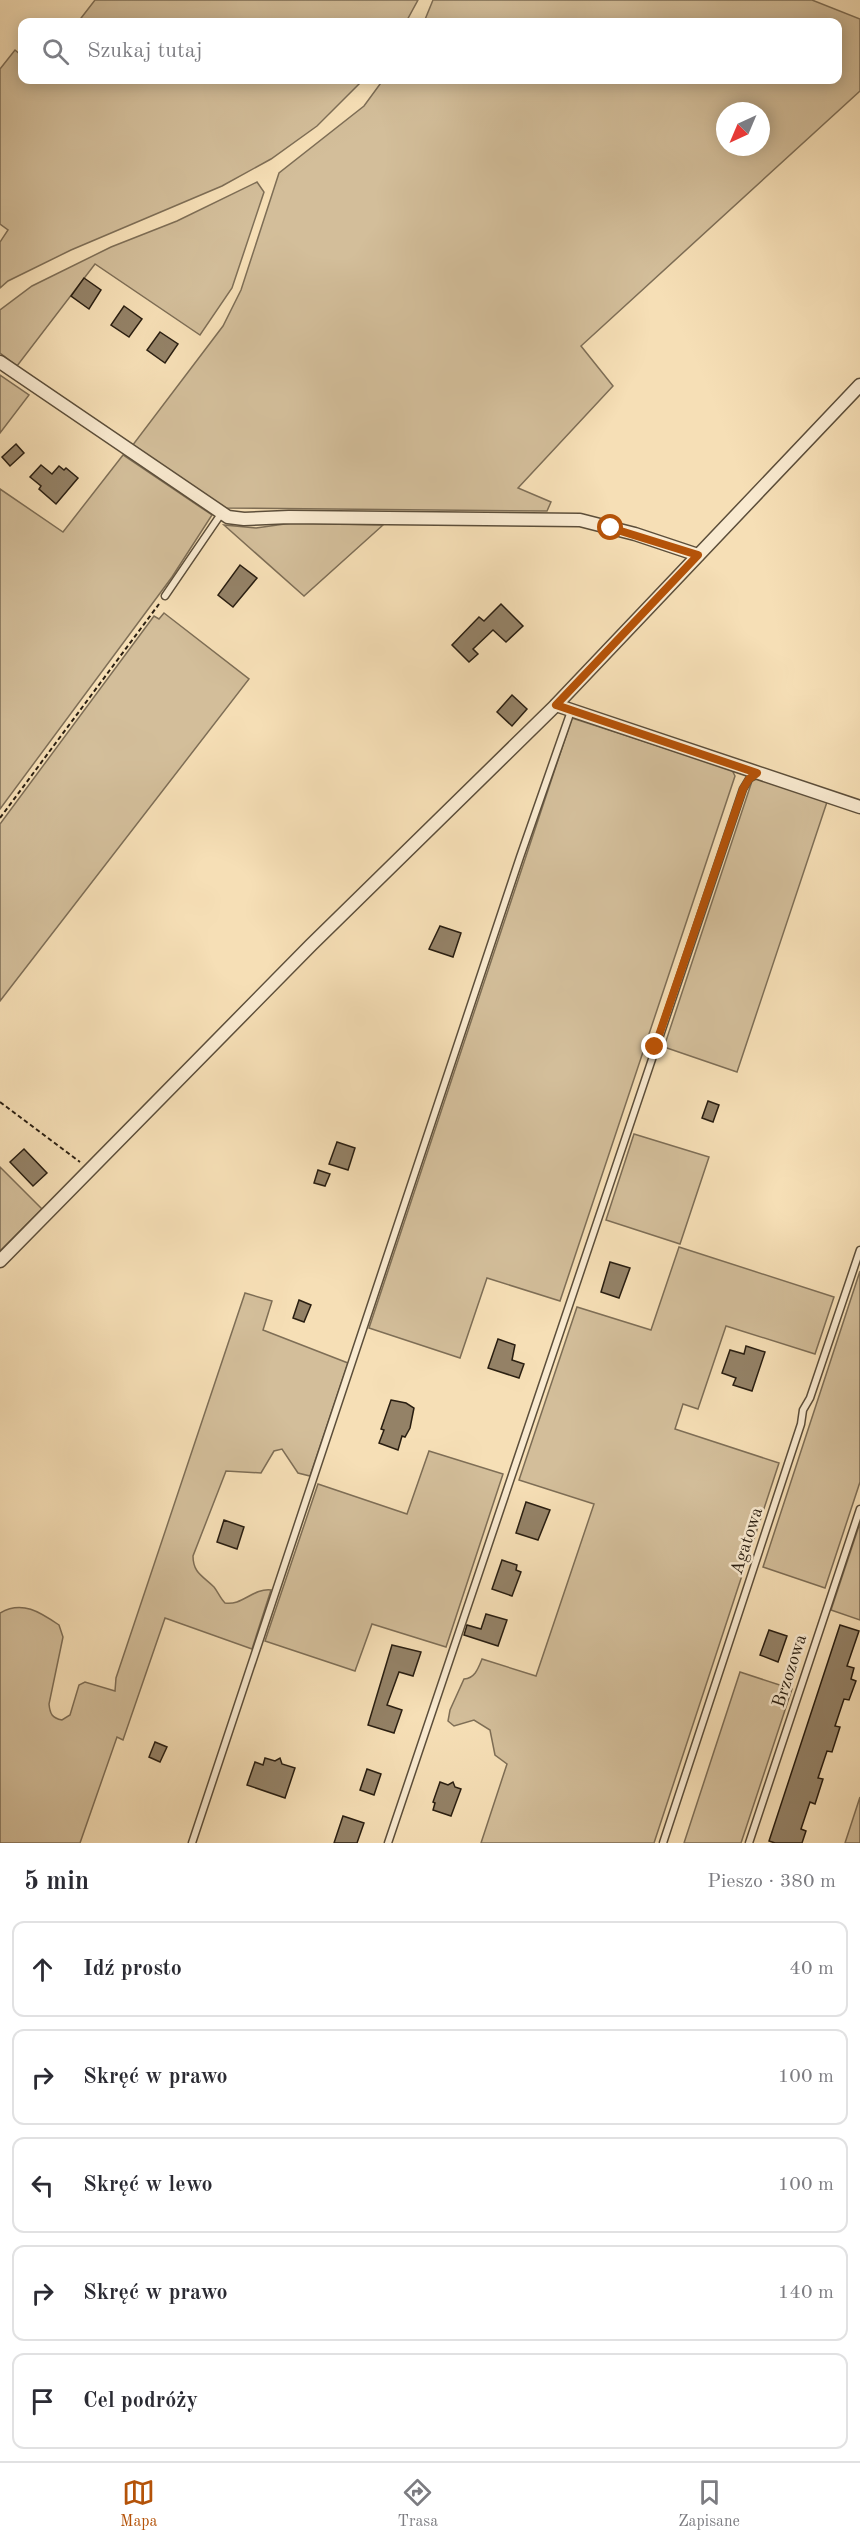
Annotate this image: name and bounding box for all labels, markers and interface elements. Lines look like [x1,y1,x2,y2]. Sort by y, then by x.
search box [18,18,842,84]
icon: search [39,35,72,68]
text: Szukaj tutaj [87,40,203,62]
north arrow [716,102,770,156]
route start [597,514,623,540]
route end [641,1033,667,1059]
street label: Agatowa [728,1505,766,1577]
street label: Brzozowa [770,1632,810,1710]
text: 5 min [24,1869,89,1895]
text: Pieszo · 380 m [707,1872,836,1892]
icon: ahead [26,1953,59,1986]
text: Idź prosto [83,1958,182,1980]
text: 40 m [789,1959,834,1979]
icon: right [26,2061,59,2094]
text: Skręć w prawo [83,2066,228,2088]
text: 100 m [778,2067,834,2087]
icon: left [26,2169,59,2202]
text: Skręć w lewo [83,2174,213,2196]
text: 100 m [778,2175,834,2195]
icon: right [26,2277,59,2310]
text: Skręć w prawo [83,2282,228,2304]
text: 140 m [778,2283,834,2303]
icon: arrive [26,2385,59,2418]
text: Cel podróży [83,2390,198,2412]
tab: Mapa [120,2476,158,2532]
tab: Trasa [397,2476,438,2532]
tab: Zapisane [678,2476,740,2532]

